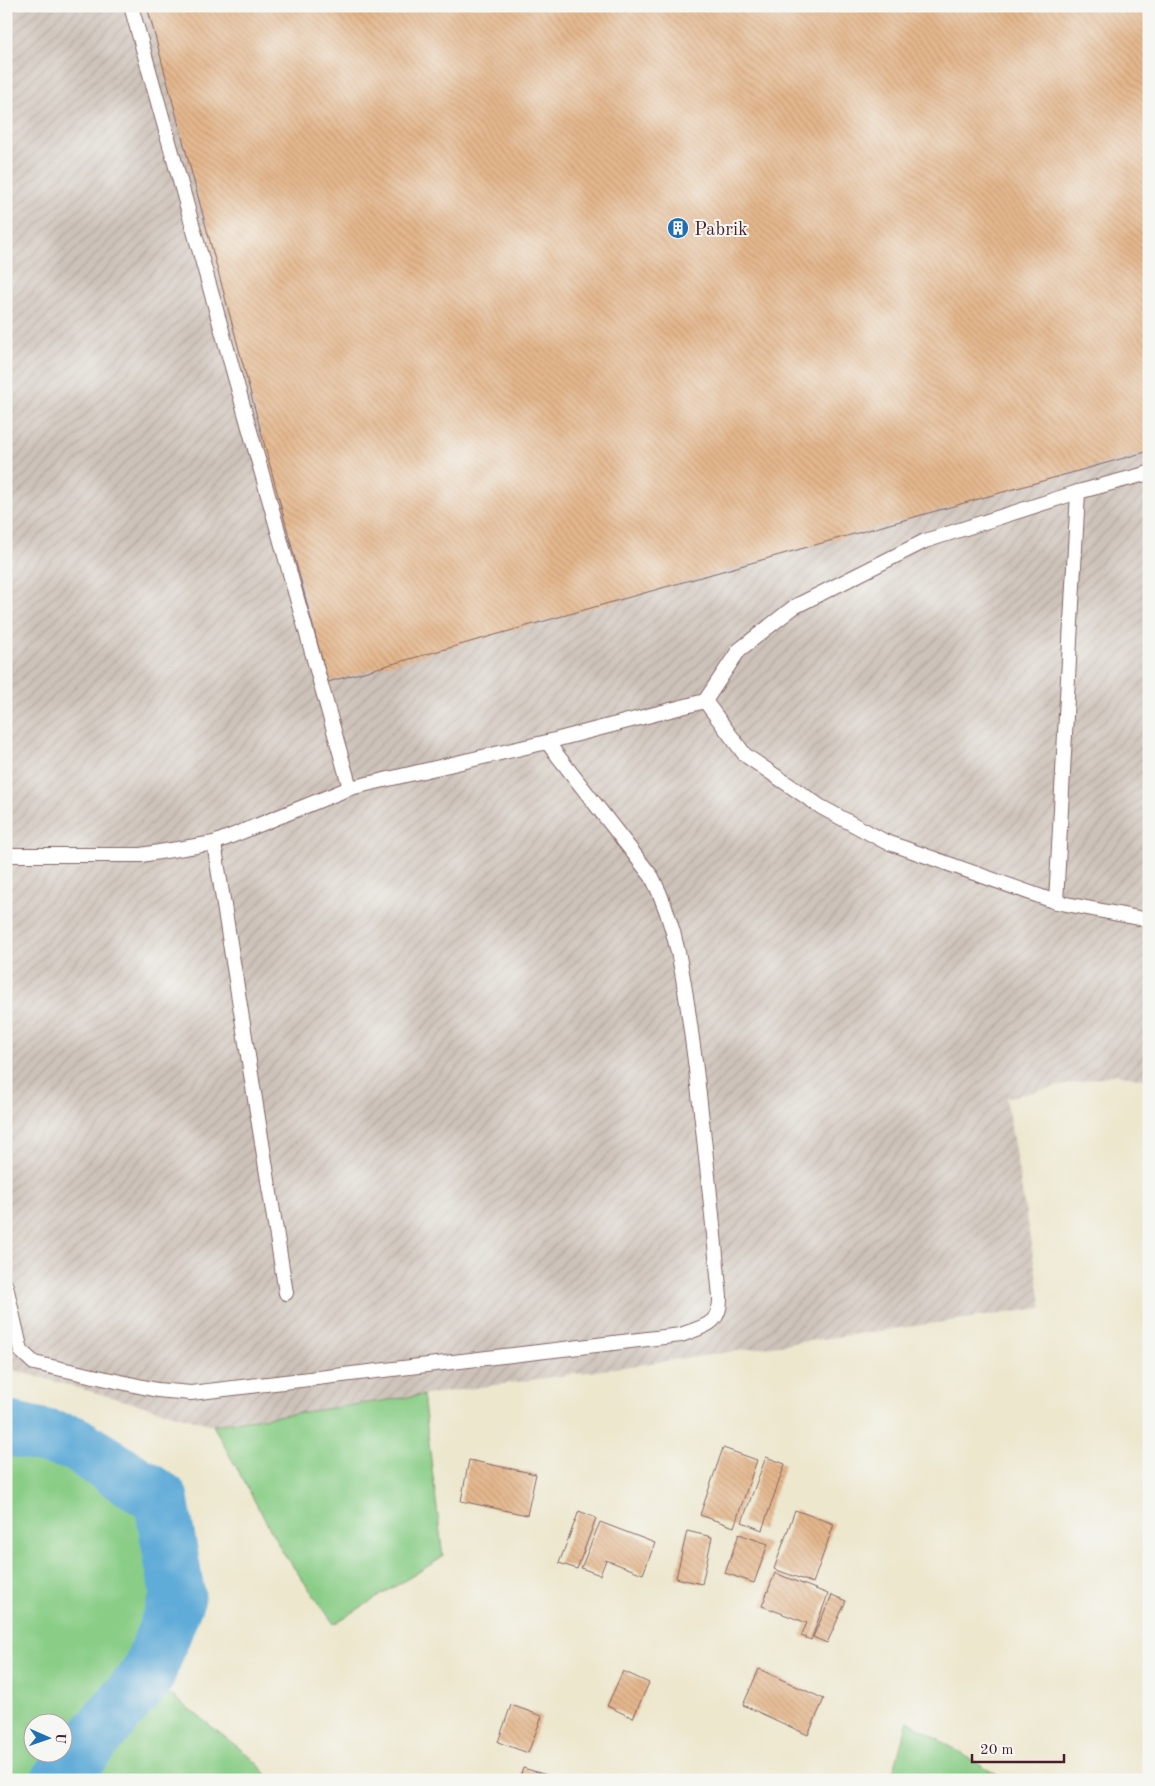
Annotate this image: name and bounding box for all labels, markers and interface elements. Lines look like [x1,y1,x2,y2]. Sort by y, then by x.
building icon: Pabrik [666,216,690,240]
place label: Pabrik [694,221,748,240]
north arrow [22,1714,72,1764]
scale bar [972,1731,1065,1763]
text: U [53,1733,67,1744]
text: 20 m [980,1743,1014,1758]

